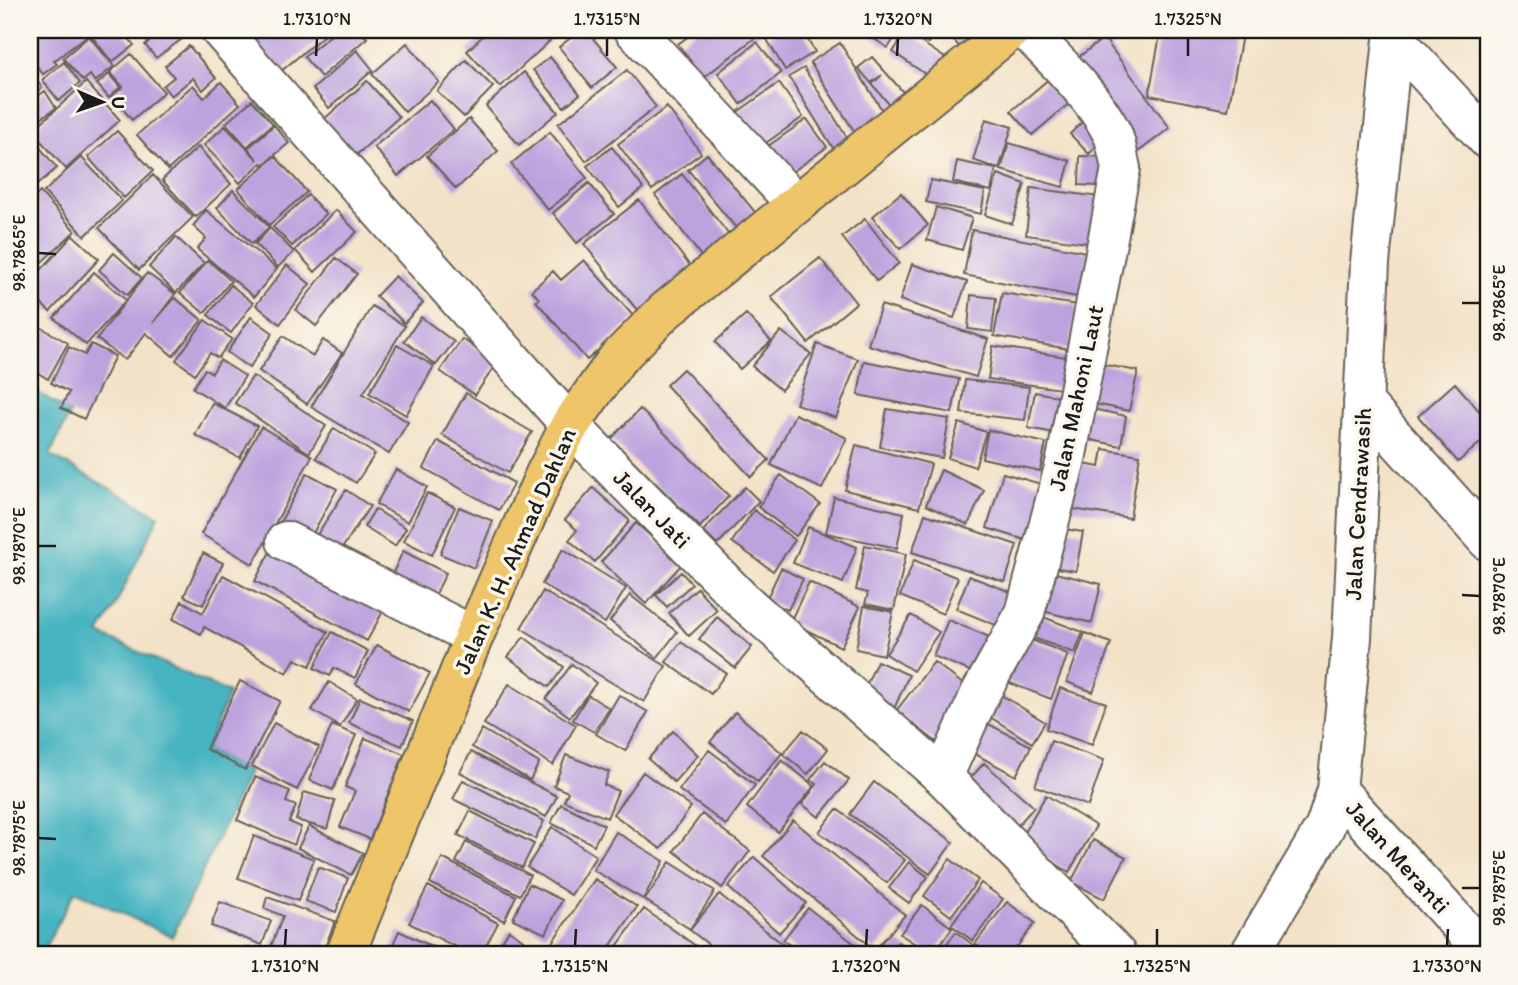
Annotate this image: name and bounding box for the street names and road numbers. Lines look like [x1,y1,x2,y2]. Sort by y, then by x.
street label: Jalan Mahoni Laut [1042,302,1109,493]
street label: Jalan Cendrawasih [1338,407,1377,601]
street label: Jalan K. H. Ahmad Dahlan [447,423,582,679]
street label: Jalan Jati [607,463,697,554]
street label: Jalan Meranti [1340,794,1457,919]

